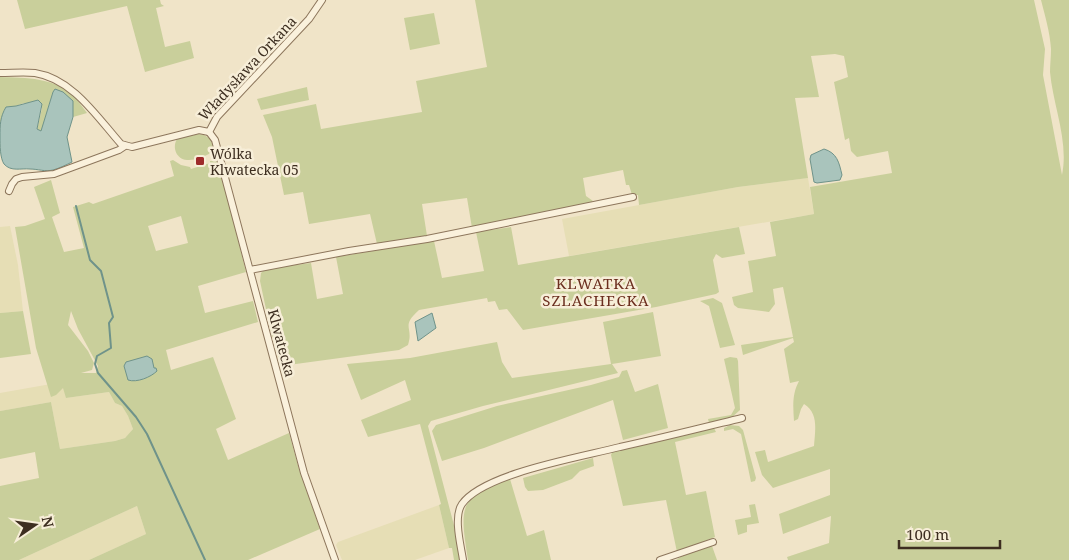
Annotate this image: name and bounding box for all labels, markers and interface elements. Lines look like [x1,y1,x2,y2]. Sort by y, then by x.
street label: Władysława Orkana [194,12,300,124]
place label: Wólka Klwatecka 05 [210,144,299,179]
marker: Wólka Klwatecka 05 [194,155,206,167]
district label: KLWATKA SZLACHECKA [542,273,650,310]
street label: Klwatecka [264,307,300,379]
north arrow [10,500,60,550]
text: N [38,514,59,529]
scale bar [899,518,1000,550]
text: 100 m [906,524,949,544]

